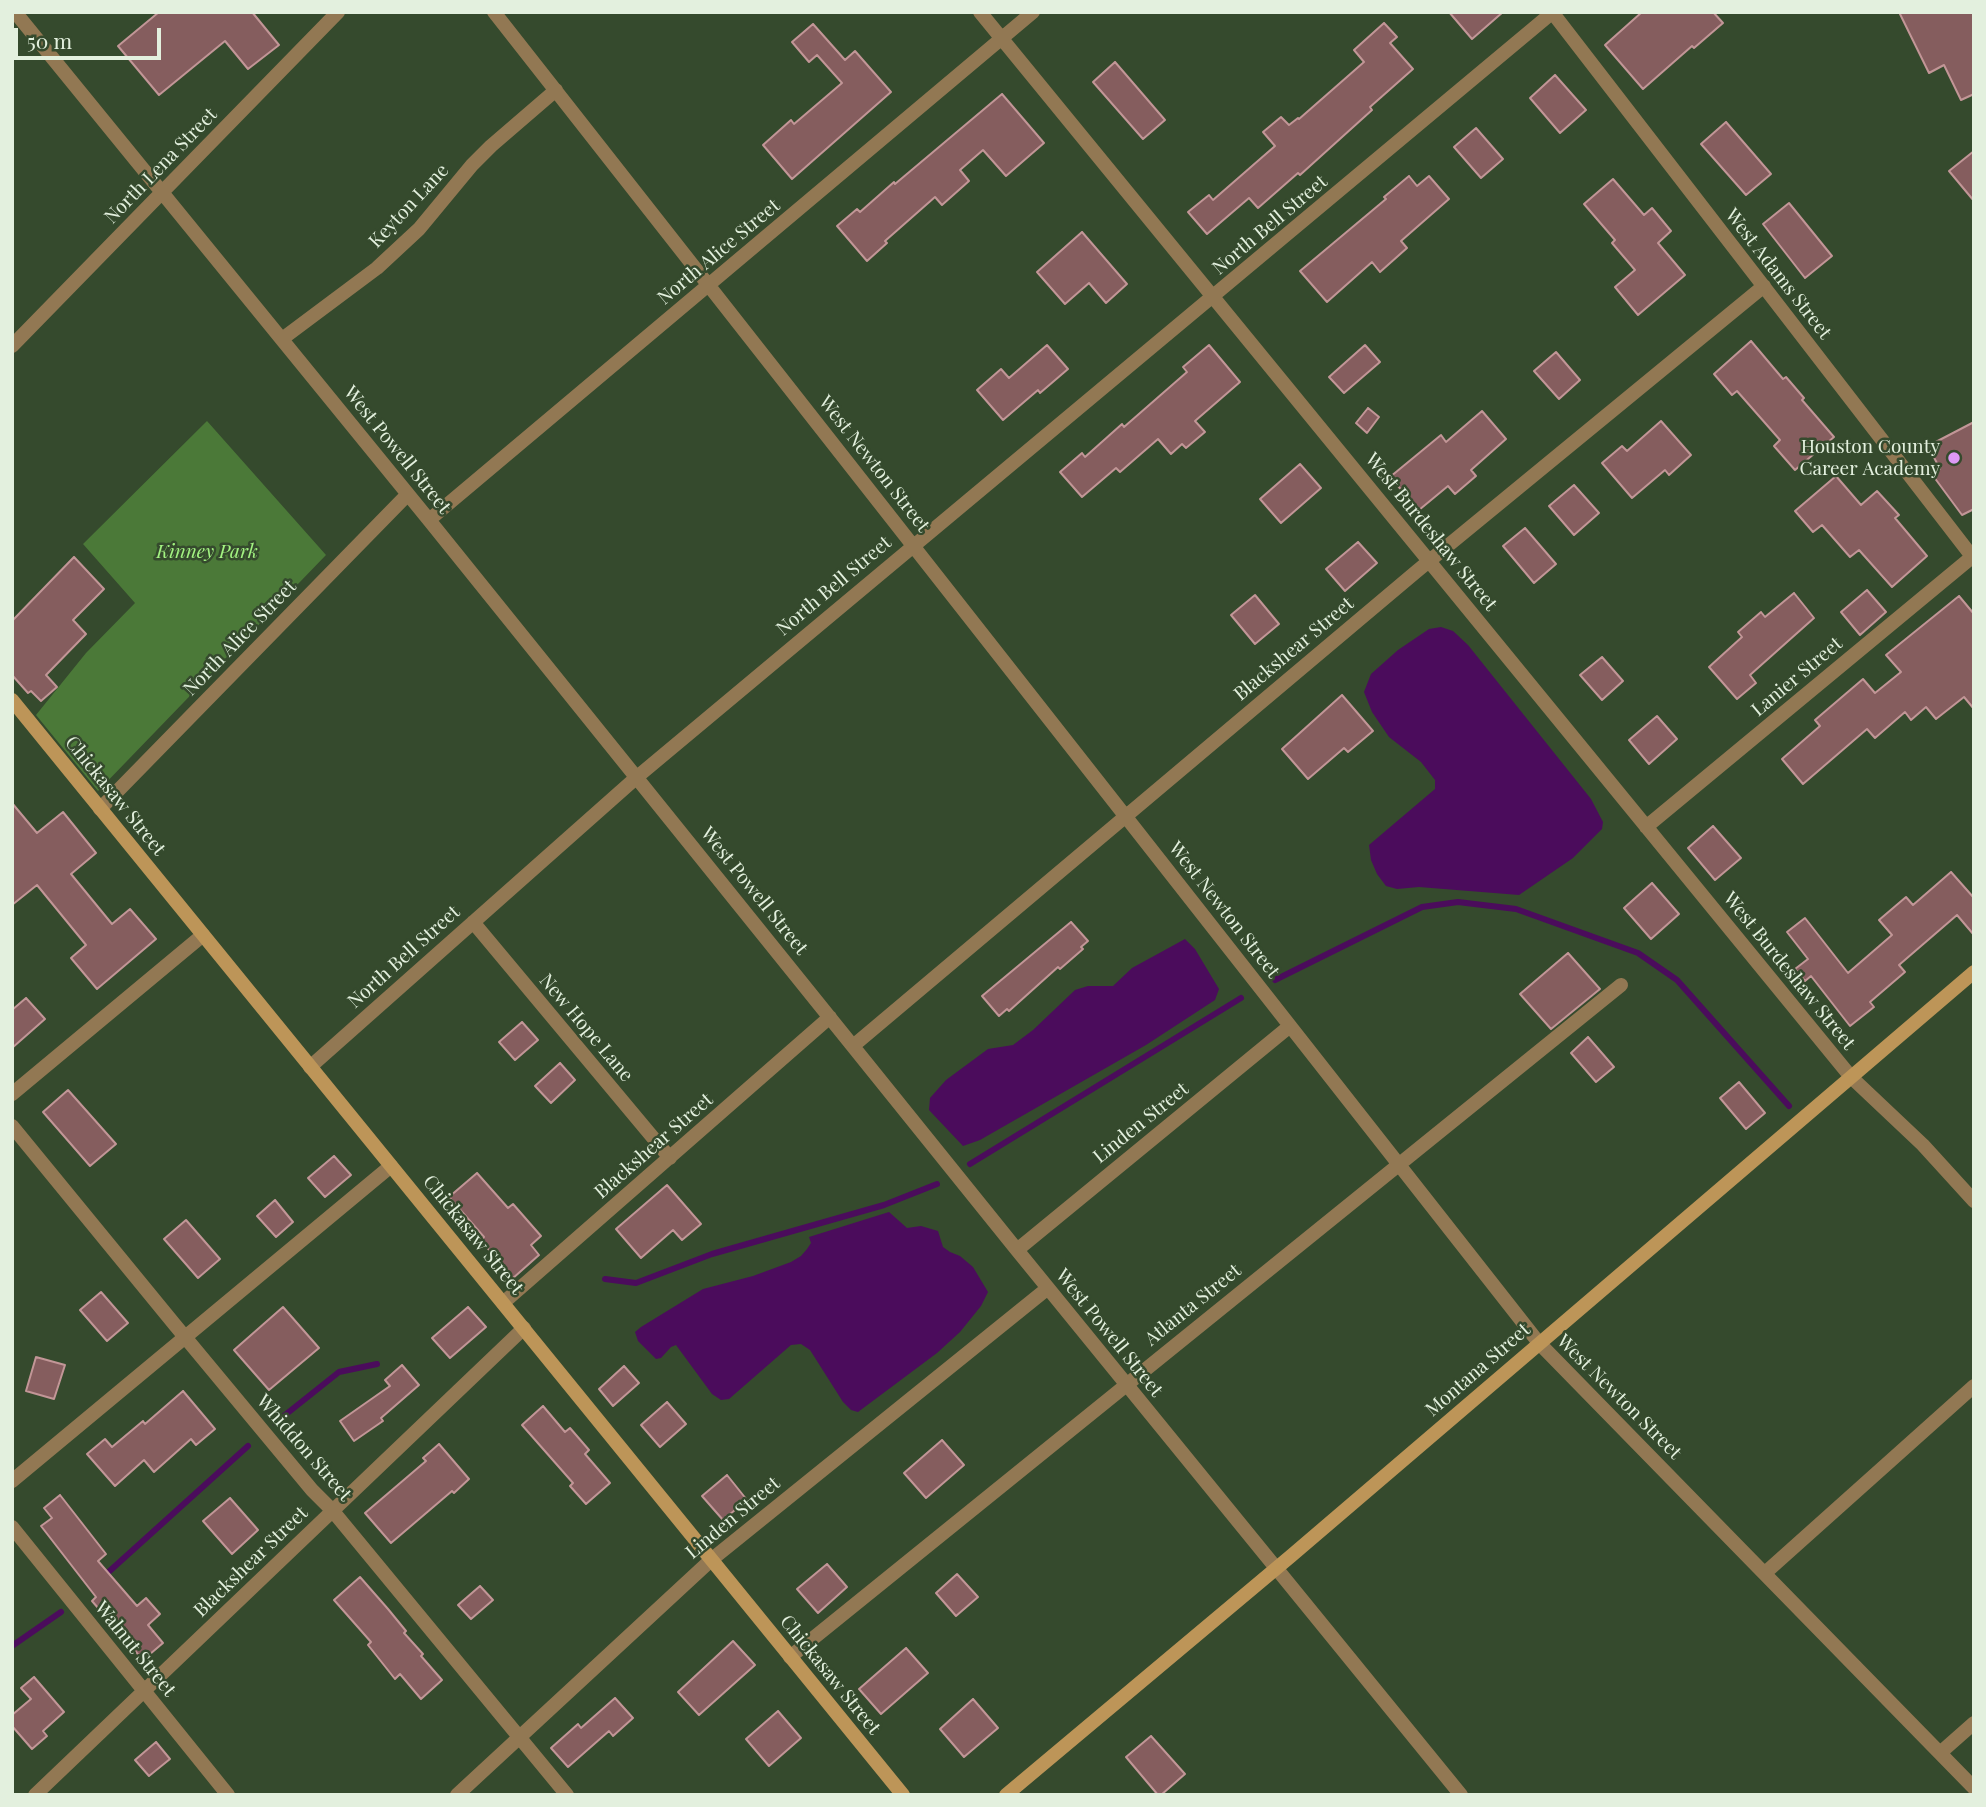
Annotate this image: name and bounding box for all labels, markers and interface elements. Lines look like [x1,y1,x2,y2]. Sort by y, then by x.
scale bar [18,14,164,58]
text: 50 m [27,26,72,54]
street label: North Lena Street [100,103,222,229]
street label: Keyton Lane [364,159,454,253]
street label: North Bell Street [1208,170,1332,280]
street label: North Alice Street [653,194,785,310]
street label: West Adams Street [1720,204,1836,344]
street label: West Powell Street [339,382,455,518]
street label: West Newton Street [814,391,934,537]
place label: Houston County Career Academy [1799,436,1940,480]
street label: West Burdeshaw Street [1360,448,1502,616]
marker: Houston County Career Academy [1946,450,1962,466]
street label: North Bell Street [772,531,896,641]
park label: Kinney Park [156,541,258,563]
street label: North Alice Street [179,575,301,701]
street label: Blackshear Street [1230,592,1358,706]
street label: Lanier Street [1747,632,1847,722]
street label: Chickasaw Street [60,732,170,860]
street label: West Powell Street [696,823,812,959]
street label: West Newton Street [1164,837,1284,983]
street label: West Burdeshaw Street [1718,887,1860,1055]
street label: North Bell Street [343,901,465,1013]
street label: New Hope Lane [534,970,638,1086]
street label: Linden Street [1089,1078,1193,1168]
street label: Blackshear Street [590,1088,718,1204]
street label: Chickasaw Street [418,1171,528,1299]
street label: Atlanta Street [1140,1259,1246,1351]
street label: West Powell Street [1051,1265,1167,1401]
street label: Montana Street [1421,1319,1535,1421]
street label: West Newton Street [1552,1330,1686,1464]
street label: Whiddon Street [252,1390,356,1506]
street label: Linden Street [681,1472,785,1564]
street label: Blackshear Street [189,1502,313,1622]
street label: Walnut Street [90,1597,180,1701]
street label: Chickasaw Street [775,1611,885,1739]

